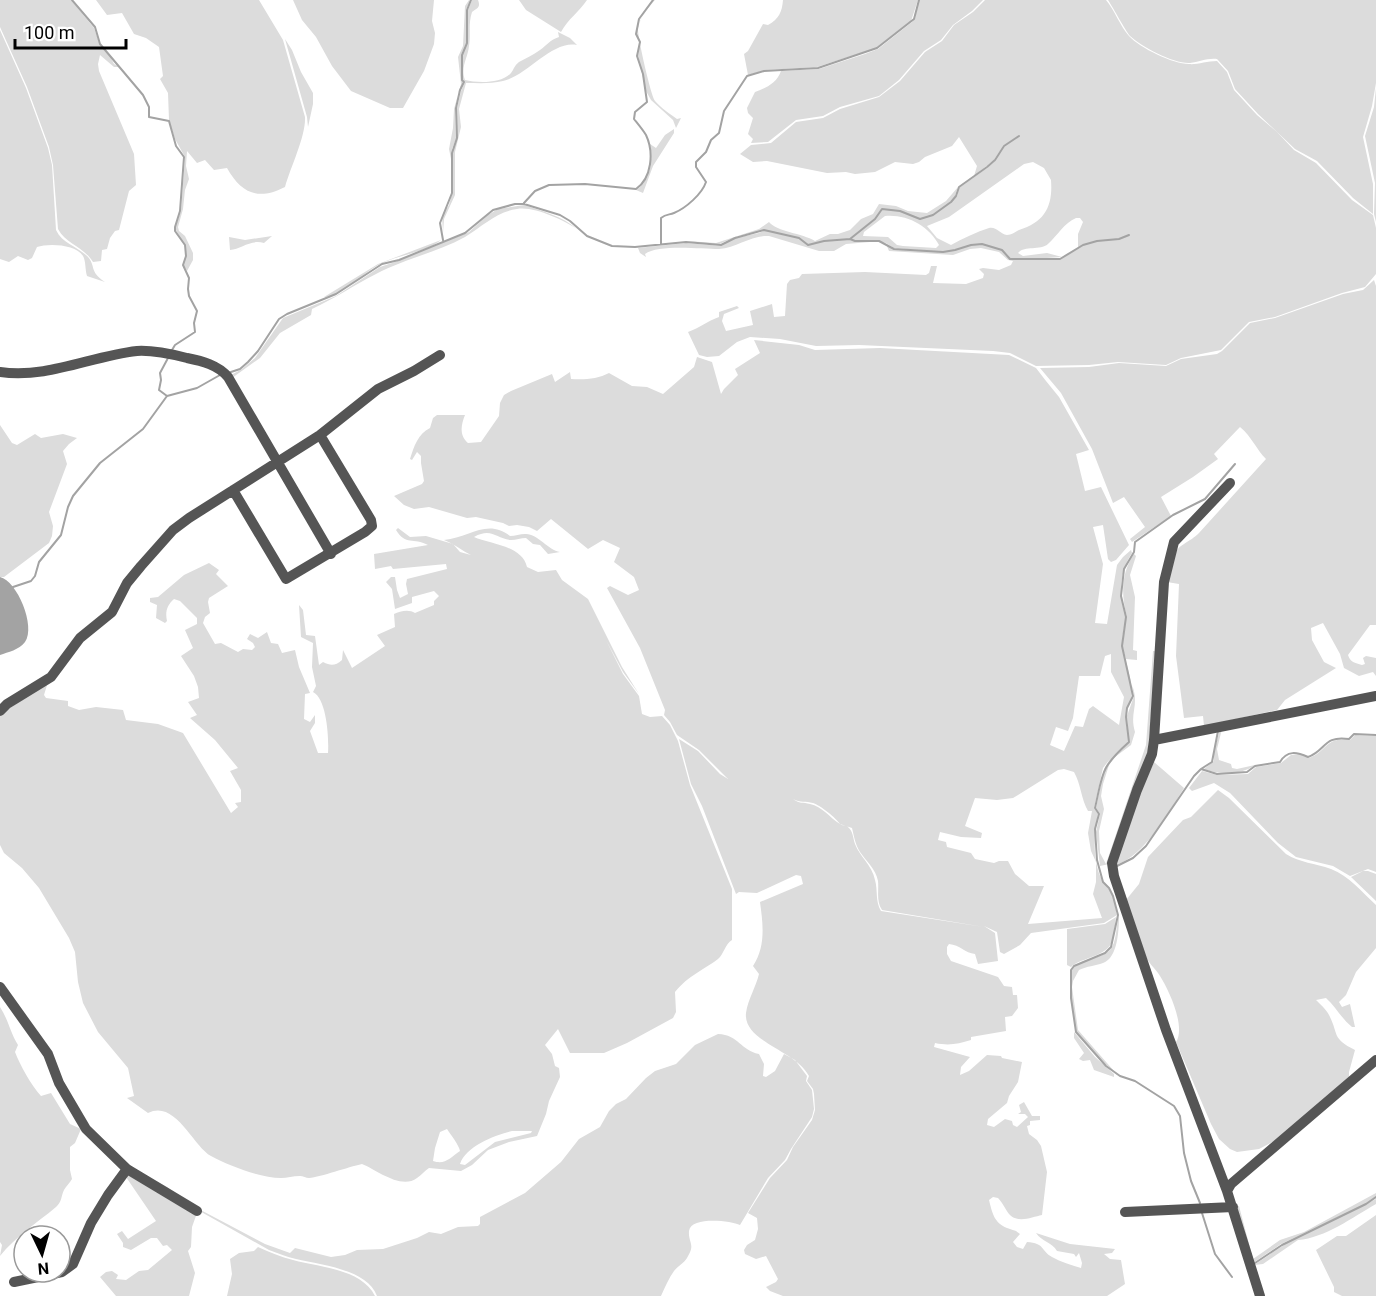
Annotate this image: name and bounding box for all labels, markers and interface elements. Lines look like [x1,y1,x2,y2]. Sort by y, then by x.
scale bar [15,12,126,50]
text: 100 m [24,22,75,43]
north arrow [12,1224,72,1284]
text: N [37,1258,50,1278]

